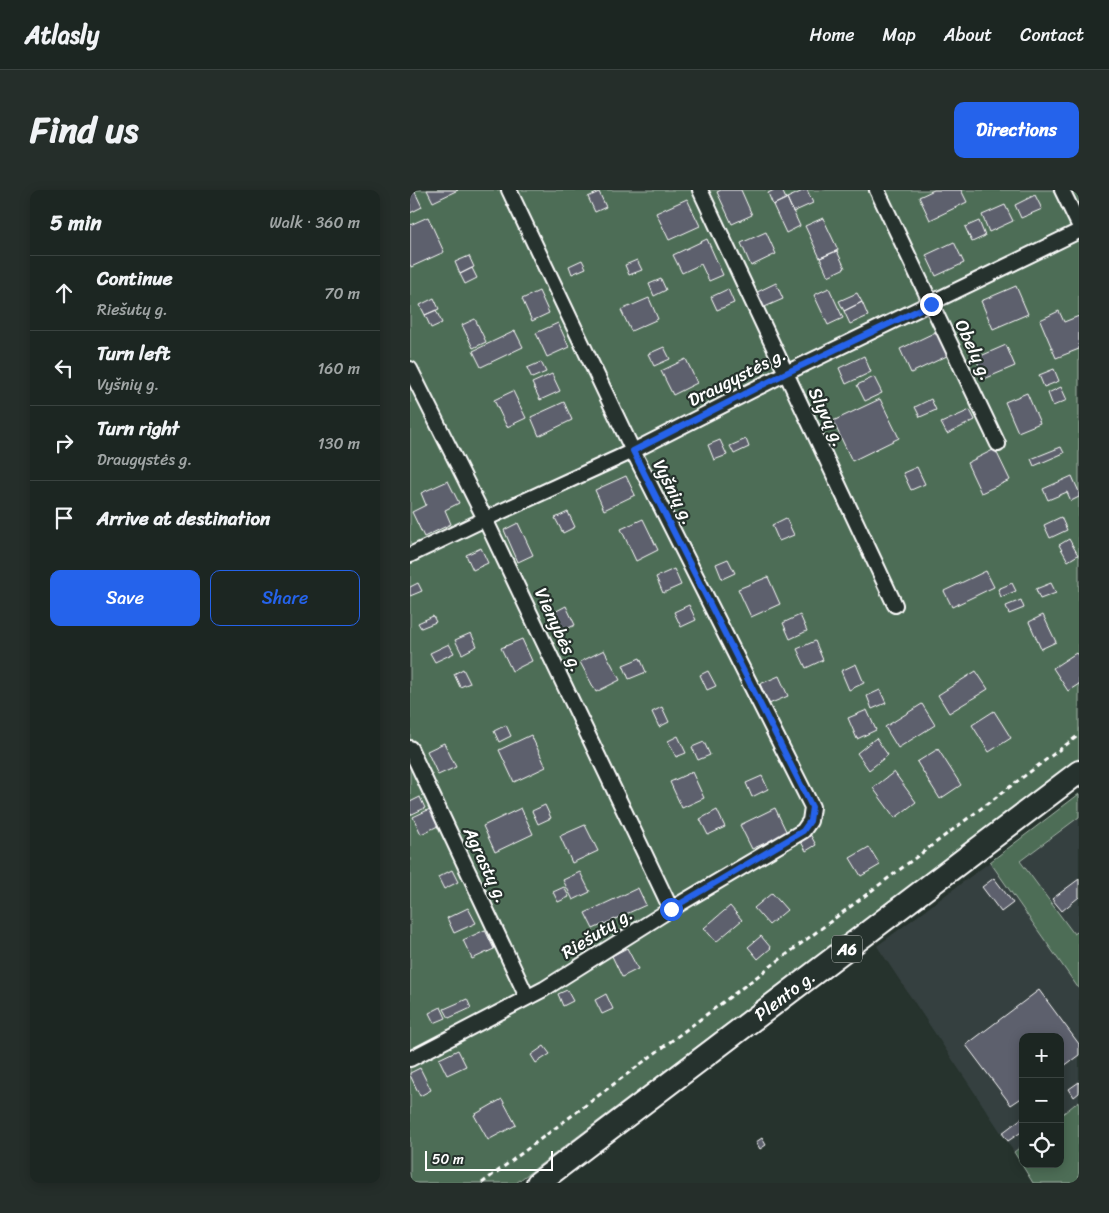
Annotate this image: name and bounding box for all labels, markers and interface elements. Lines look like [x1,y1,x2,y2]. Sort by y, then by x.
text: Atlasly [25,14,99,56]
text: Home [810,19,855,51]
text: Map [883,19,916,51]
text: About [944,19,992,51]
text: Contact [1020,19,1084,51]
text: Find us [30,99,138,161]
button: Directions [954,102,1079,158]
text: 5 min [50,204,102,242]
text: Walk · 360 m [270,208,360,237]
text: Continue [97,262,173,295]
icon: ahead [50,279,78,307]
text: 70 m [324,279,360,308]
route end [920,293,943,316]
text: Riešutų g. [97,295,168,324]
street label: Obelų g. [946,314,1002,386]
text: Turn left [97,337,170,370]
street label: Draugystės g. [682,338,792,416]
icon: left [50,354,78,382]
text: 160 m [317,354,360,383]
text: Vyšnių g. [97,370,159,399]
street label: Slyvų g. [799,382,855,452]
text: Turn right [97,412,179,445]
icon: right [50,429,78,457]
text: 130 m [318,429,360,458]
text: Draugystės g. [97,445,192,474]
street label: Vyšnių g. [644,453,704,531]
text: Arrive at destination [97,502,270,535]
icon: arrive [50,504,78,532]
button: Save [50,570,200,626]
button: Share [210,570,360,626]
street label: Vienybės g. [525,582,593,678]
street label: Agrastų g. [454,820,518,909]
street label: Riešutų g. [555,898,639,968]
route start [660,898,683,921]
road number: A6 [832,936,862,962]
street label: Plento g. [747,961,823,1030]
map controls [1019,1033,1064,1168]
button: + [1019,1033,1064,1078]
button: − [1019,1078,1064,1123]
button: locate [1019,1123,1064,1168]
text: 50 m [432,1147,464,1172]
scale bar [425,1148,552,1171]

